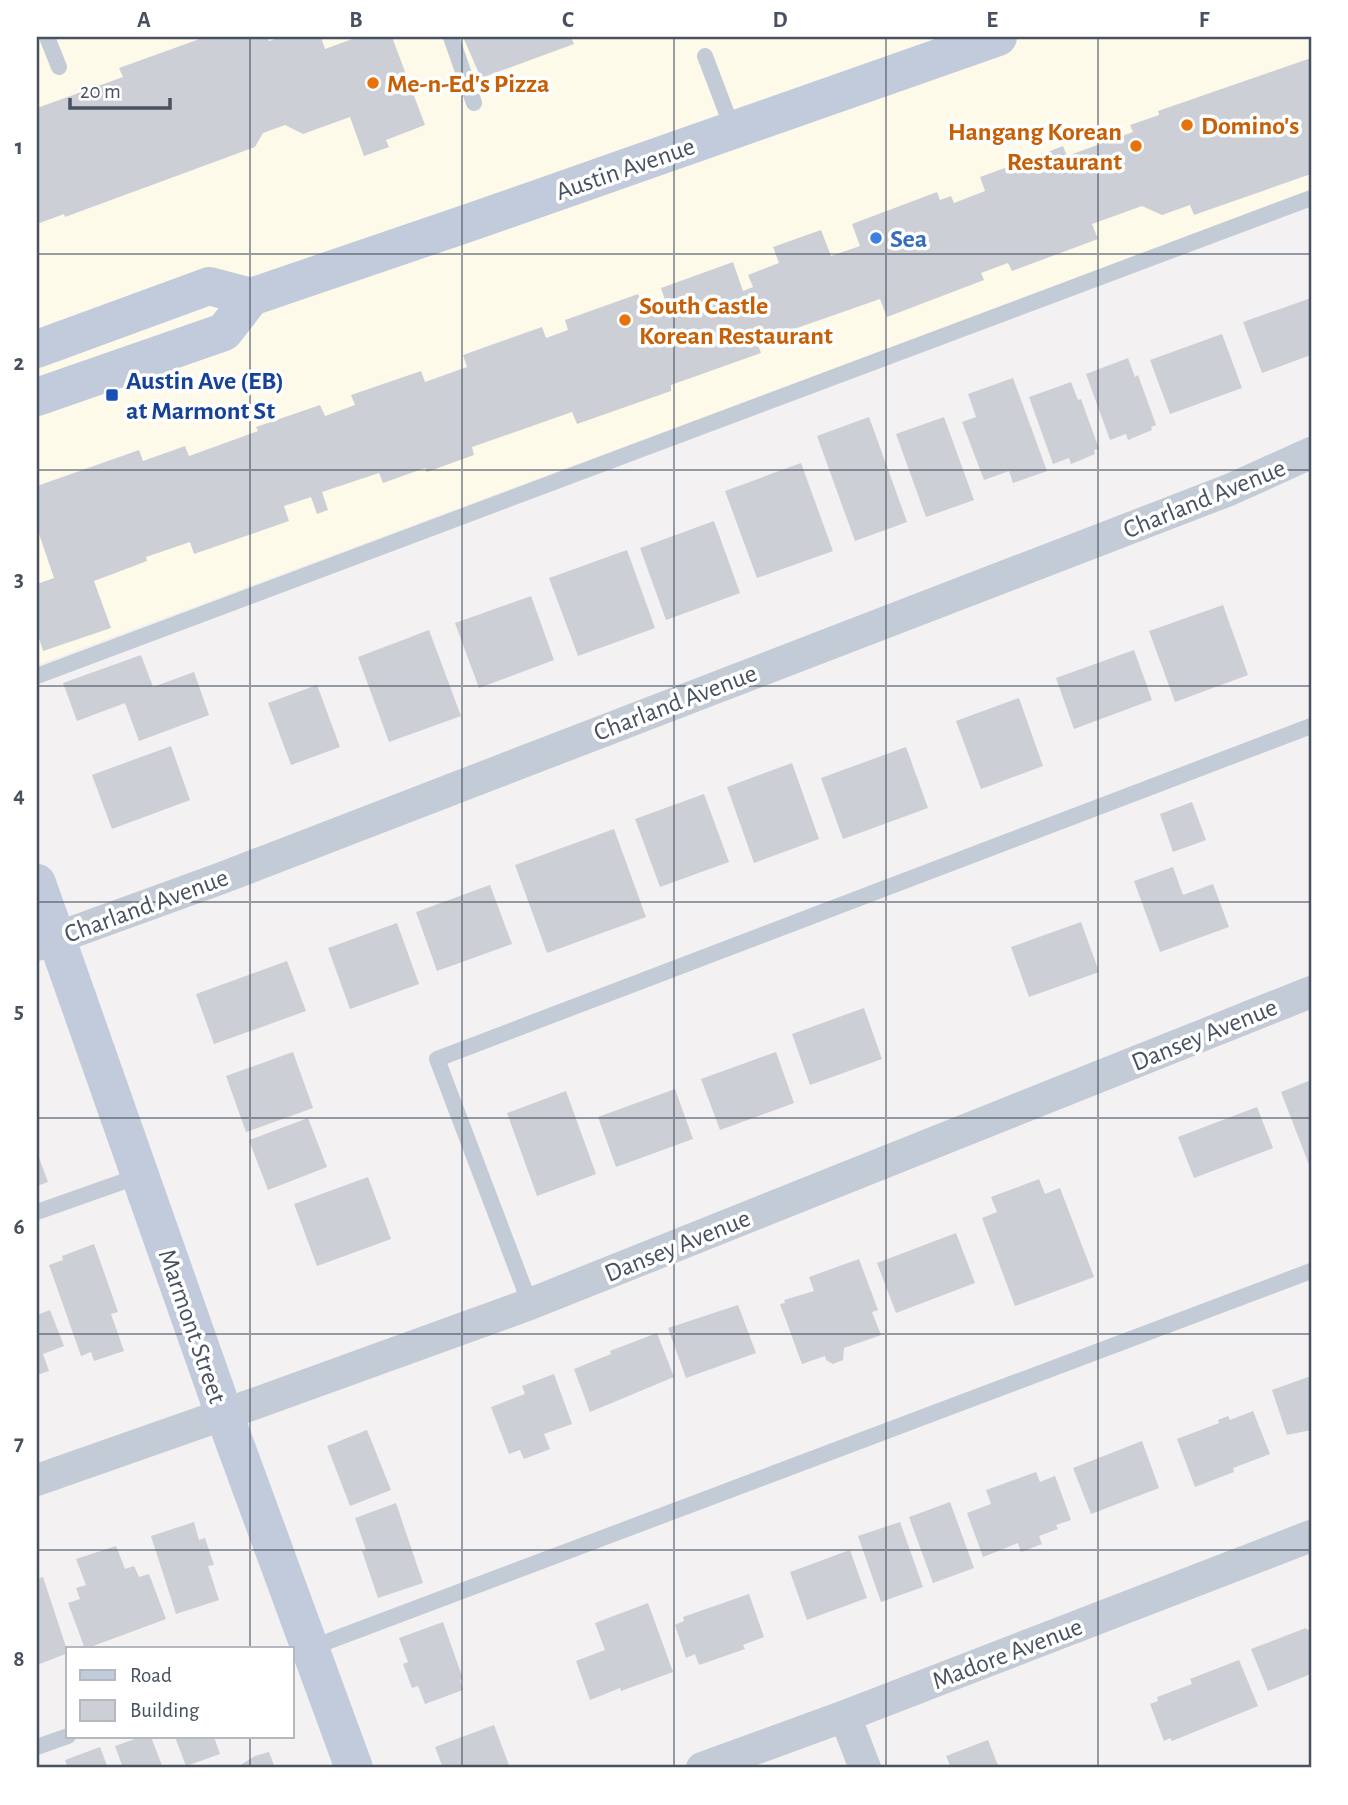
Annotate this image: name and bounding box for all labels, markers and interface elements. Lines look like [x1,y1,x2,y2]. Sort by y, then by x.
text: A [137,9,151,32]
text: B [349,9,363,32]
text: C [562,9,574,32]
text: D [772,9,788,32]
text: E [986,9,998,32]
text: F [1199,9,1210,32]
scale bar [70,66,170,110]
place label: Me-n-Ed's Pizza [387,71,550,97]
marker: Me-n-Ed's Pizza [365,75,381,91]
text: 20 m [80,81,121,102]
place label: Domino's [1201,113,1299,139]
marker: Domino's [1179,117,1195,133]
place label: Hangang Korean Restaurant [948,119,1122,175]
street label: Austin Avenue [552,133,698,205]
text: 1 [15,136,23,159]
marker: Hangang Korean Restaurant [1128,138,1144,154]
place label: Sea [890,226,927,252]
marker: Sea [868,230,884,246]
place label: South Castle Korean Restaurant [639,293,833,349]
marker: South Castle Korean Restaurant [617,312,633,328]
text: 2 [14,352,25,375]
place label: Austin Ave (EB) at Marmont St [126,368,284,424]
marker: Austin Ave (EB) at Marmont St [104,387,120,403]
street label: Charland Avenue [1120,455,1289,543]
text: 3 [14,568,24,591]
street label: Charland Avenue [590,660,760,746]
text: 4 [13,784,25,807]
street label: Charland Avenue [61,864,232,948]
street label: Dansey Avenue [1128,994,1281,1076]
text: 5 [14,1000,24,1023]
street label: Dansey Avenue [601,1205,754,1287]
text: 6 [13,1216,25,1239]
street label: Marmont Street [154,1246,231,1407]
text: 7 [14,1432,24,1455]
street label: Madore Avenue [929,1613,1086,1694]
legend [66,1647,294,1738]
text: 8 [13,1648,25,1671]
text: Road [130,1665,172,1686]
text: Building [130,1700,200,1721]

